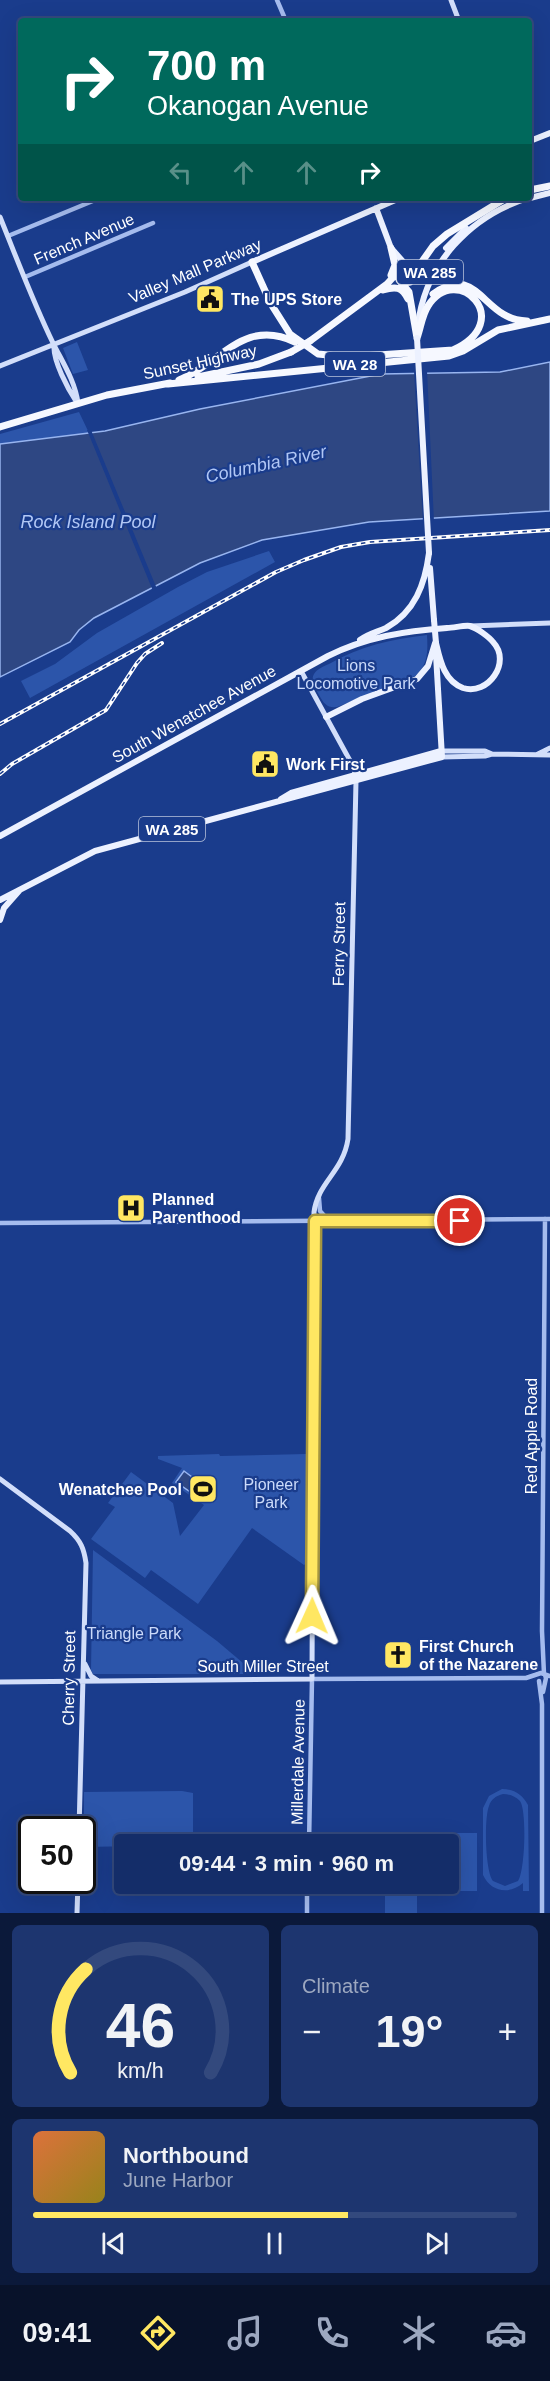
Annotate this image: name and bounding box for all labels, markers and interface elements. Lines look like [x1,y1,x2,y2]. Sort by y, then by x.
icon: right [48,42,126,120]
text: 700 m [147,42,266,89]
text: Okanogan Avenue [147,91,369,121]
icon: left [164,156,197,189]
icon: ahead [227,156,260,189]
icon: ahead [290,156,323,189]
icon: right [353,156,386,189]
street label: French Avenue [31,210,137,268]
street label: Valley Mall Parkway [126,235,264,307]
road number: WA 285 [397,260,463,284]
public building icon: The UPS Store [194,283,226,315]
place label: The UPS Store [231,291,342,308]
street label: Sunset Highway [142,342,258,382]
road number: WA 28 [325,352,385,376]
water label: Columbia River [204,441,329,487]
water label: Rock Island Pool [20,512,157,532]
park label: Lions Locomotive Park [296,657,417,692]
street label: South Wenatchee Avenue [109,662,279,766]
public building icon: Work First [249,748,281,780]
place label: Work First [286,756,366,773]
road number: WA 285 [139,817,205,841]
street label: Ferry Street [330,901,348,986]
place label: Planned Parenthood [152,1191,241,1226]
hospital icon: Planned Parenthood [115,1192,147,1224]
pin [434,1195,485,1246]
icon: arrive [443,1204,476,1237]
street label: Red Apple Road [523,1378,540,1494]
sports icon: Wenatchee Pool [187,1473,219,1505]
park label: Pioneer Park [243,1476,299,1511]
place label: Wenatchee Pool [59,1481,182,1498]
position arrow [280,1584,344,1648]
park label: Triangle Park [87,1625,182,1642]
street label: Cherry Street [60,1630,78,1726]
place label: First Church of the Nazarene [419,1638,538,1673]
church icon: First Church of the Nazarene [382,1639,414,1671]
street label: South Miller Street [197,1658,329,1675]
street label: Millerdale Avenue [288,1699,308,1825]
speed limit sign: 50 [18,1816,96,1894]
text: 09:44 · 3 min · 960 m [179,1851,394,1876]
text: Climate [302,1975,370,1997]
text: 46 [106,1991,175,2060]
text: 19° [375,2006,444,2057]
text: − [302,2013,321,2050]
text: + [498,2013,517,2050]
text: km/h [117,2059,164,2083]
text: Northbound [123,2143,249,2168]
text: June Harbor [123,2169,233,2191]
icon: previous [97,2227,130,2260]
icon: pause [258,2227,291,2260]
icon: next [420,2227,453,2260]
icon: directions [137,2312,179,2354]
icon: music [224,2312,266,2354]
icon: phone [311,2312,353,2354]
icon: climate [398,2312,440,2354]
icon: car [485,2312,527,2354]
text: 09:41 [23,2318,92,2348]

